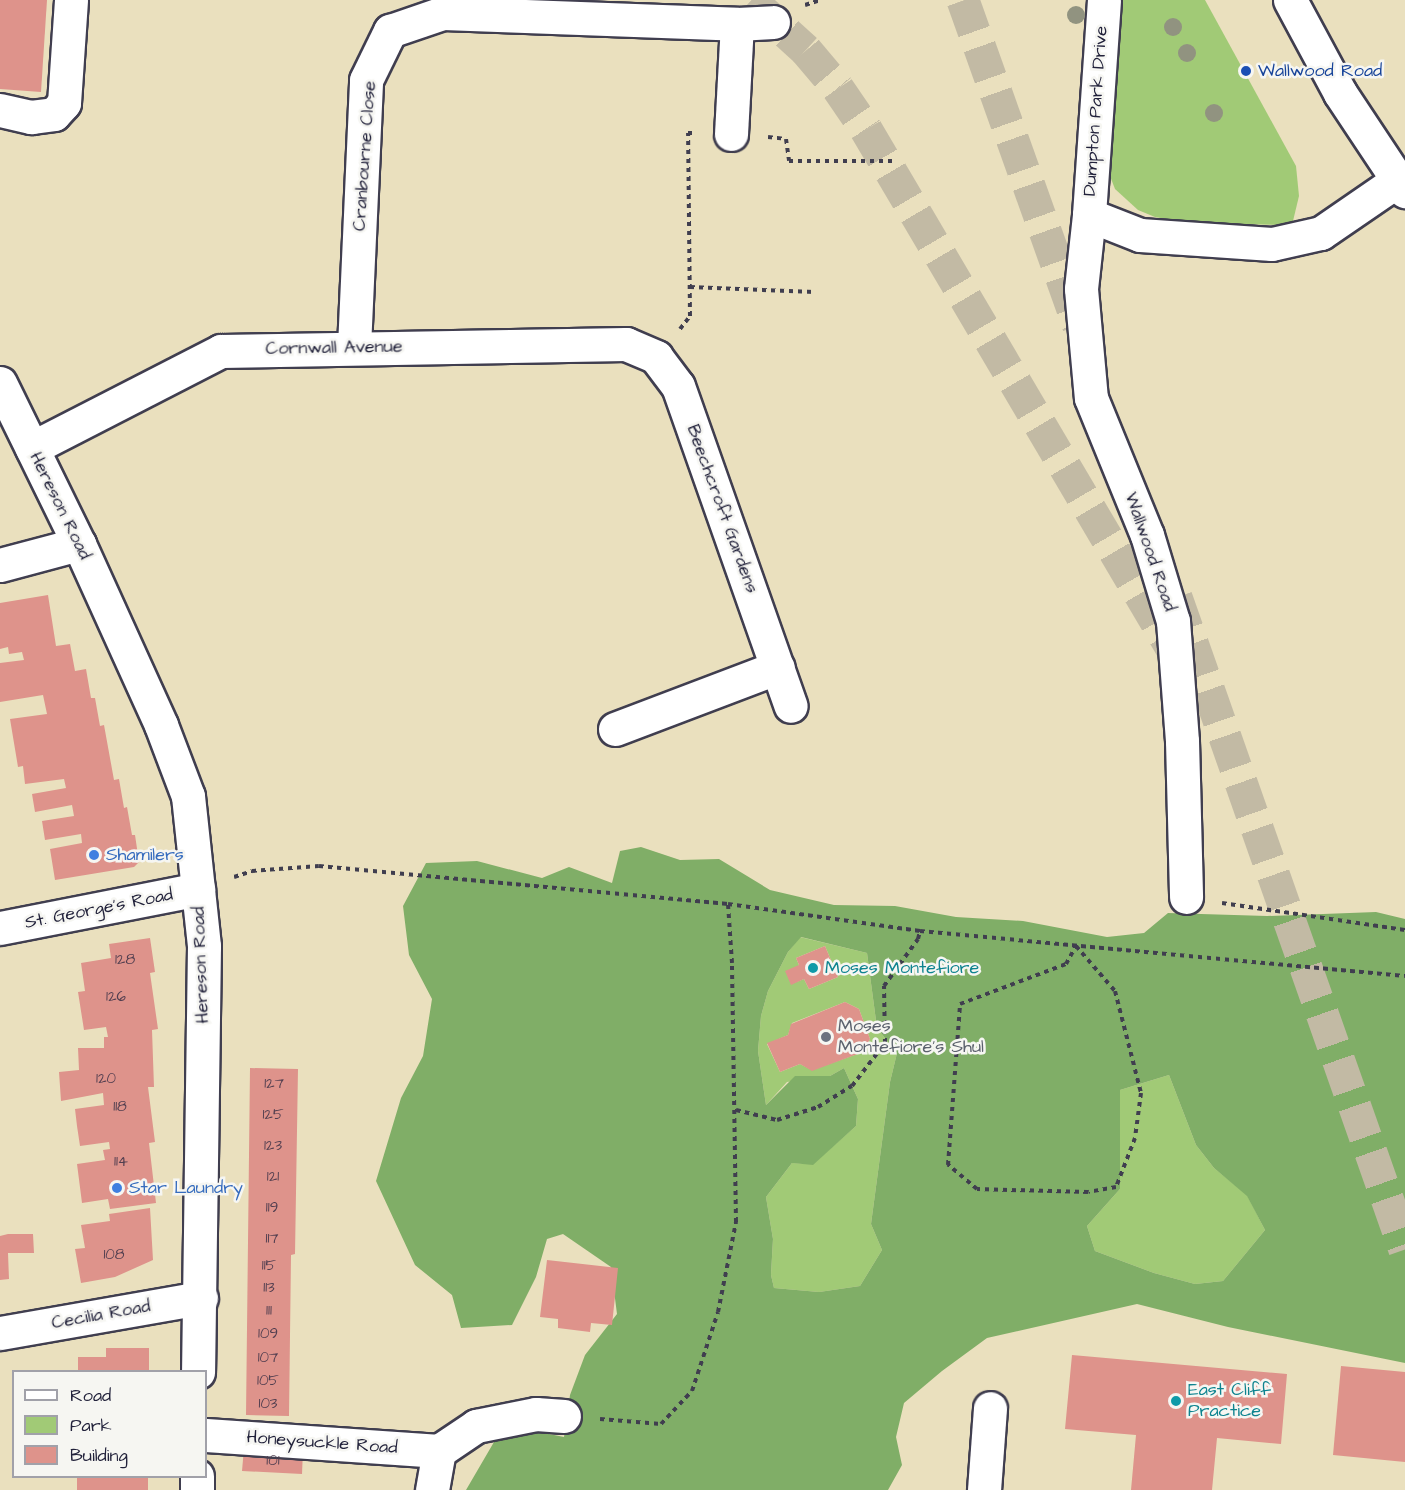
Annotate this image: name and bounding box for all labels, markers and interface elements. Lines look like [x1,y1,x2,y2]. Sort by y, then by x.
street label: Dumpton Park Drive [1079,25,1113,197]
place label: Wallwood Road [1258,60,1382,82]
marker: Wallwood Road [1239,64,1253,78]
street label: Cranbourne Close [349,80,381,232]
street label: Cornwall Avenue [265,336,403,360]
street label: Beechcroft Gardens [681,422,763,596]
street label: Hereson Road [25,449,95,563]
street label: Wallwood Road [1120,490,1180,614]
place label: Shamilers [106,844,184,866]
marker: Shamilers [87,848,101,862]
street label: St. George's Road [23,884,175,934]
street label: Hereson Road [188,906,214,1024]
house number: 128 [115,951,135,969]
place label: Moses Montefiore [825,957,979,979]
marker: Moses Montefiore [806,961,820,975]
house number: 126 [106,988,126,1006]
place label: Moses Montefiore's Shul [838,1016,984,1058]
marker: Moses Montefiore's Shul [819,1030,833,1044]
house number: 120 [96,1070,116,1088]
house number: 127 [264,1075,284,1093]
house number: 118 [113,1098,127,1116]
house number: 125 [262,1106,284,1124]
house number: 123 [264,1137,282,1155]
house number: 114 [114,1153,128,1171]
house number: 121 [267,1168,279,1186]
place label: Star Laundry [129,1177,243,1199]
marker: Star Laundry [110,1181,124,1195]
house number: 119 [266,1199,278,1217]
house number: 117 [265,1230,279,1248]
house number: 108 [103,1246,125,1264]
house number: 115 [262,1257,276,1275]
house number: 113 [263,1279,275,1297]
street label: Cecilia Road [50,1296,152,1334]
house number: 111 [266,1302,272,1320]
house number: 109 [258,1325,278,1343]
house number: 107 [258,1349,278,1367]
legend [12,1370,207,1478]
house number: 105 [257,1372,279,1390]
place label: East Cliff Practice [1188,1380,1271,1422]
text: Road [70,1383,111,1408]
marker: East Cliff Practice [1169,1394,1183,1408]
house number: 103 [258,1395,278,1413]
text: Park [70,1413,112,1438]
street label: Honeysuckle Road [246,1427,398,1459]
text: Building [70,1443,128,1468]
house number: 101 [266,1452,280,1470]

